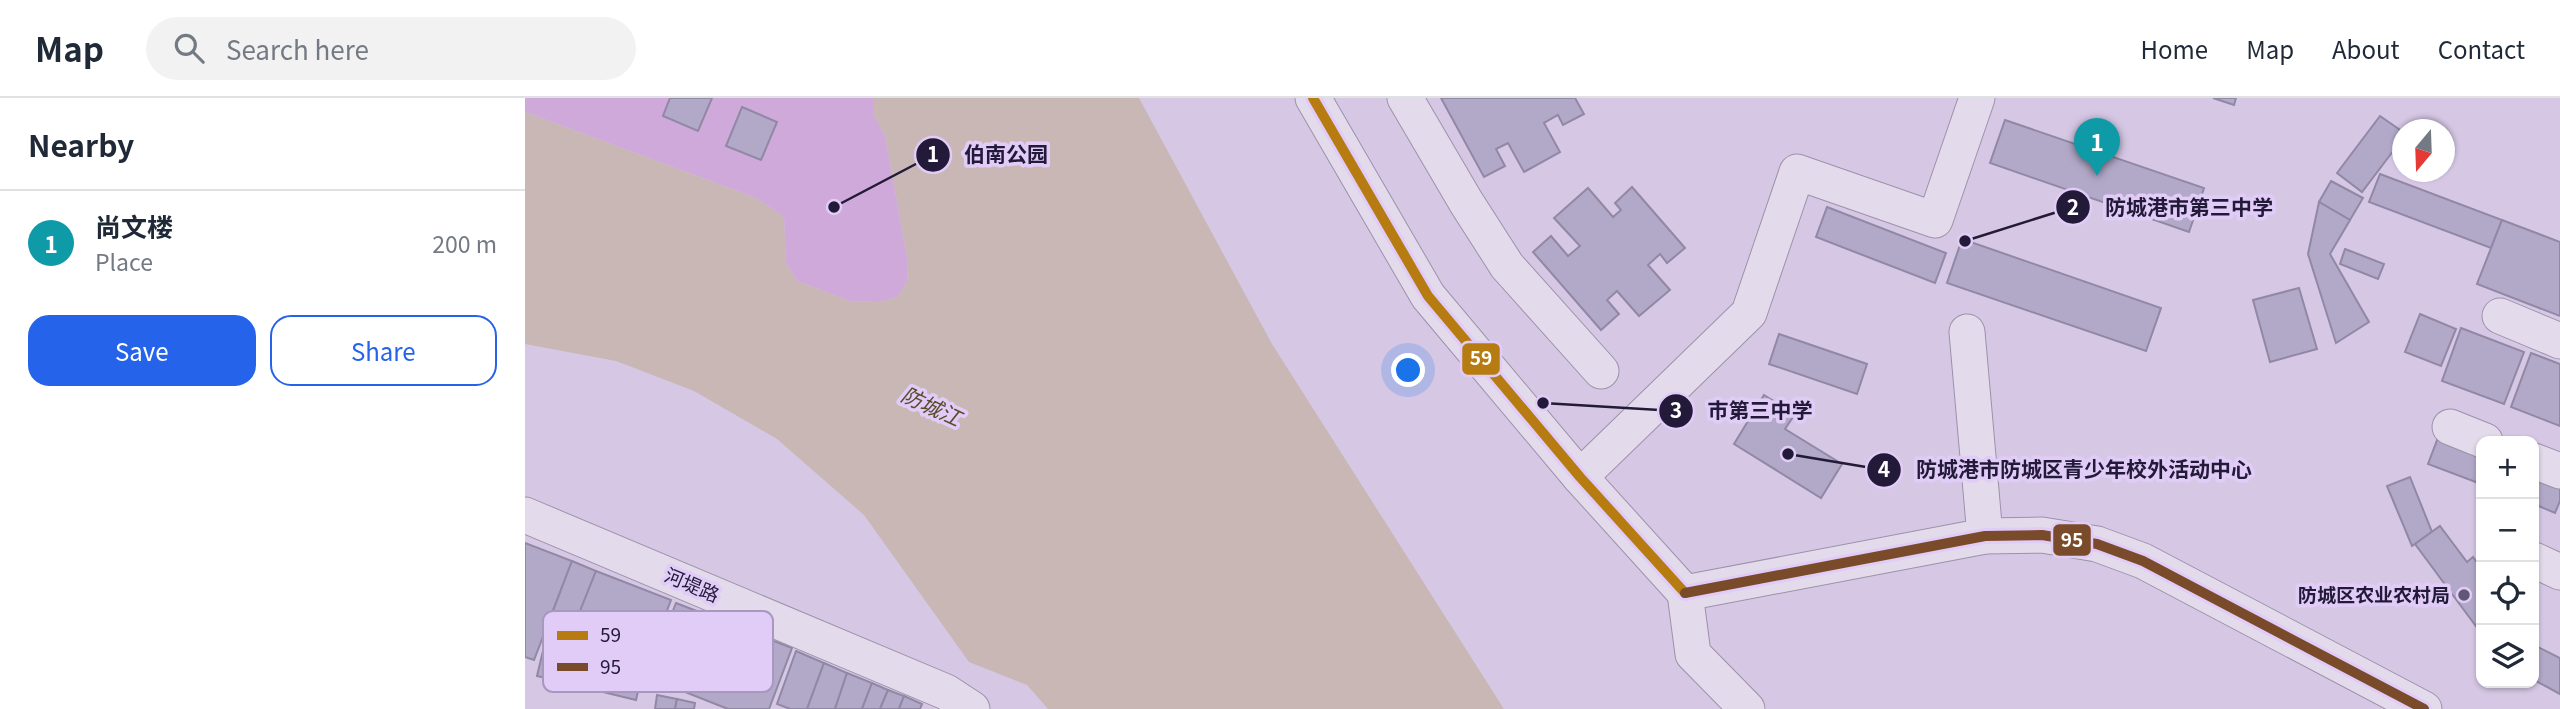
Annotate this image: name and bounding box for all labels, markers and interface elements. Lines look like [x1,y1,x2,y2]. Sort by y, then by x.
search box [146,17,636,80]
text: Map [35,24,104,72]
icon: search [170,29,208,67]
text: Search here [226,30,369,67]
text: Home [2141,31,2208,66]
text: Map [2246,31,2294,66]
text: About [2332,31,2400,66]
text: Contact [2438,31,2525,66]
pin: 1 [2074,118,2120,176]
north arrow [2392,119,2455,182]
text: Nearby [28,122,134,166]
callout: 伯南公园 [915,134,1062,176]
text: 1 [927,138,939,168]
text: 伯南公园 [964,138,1048,168]
callout: 防城港市第三中学 [2056,186,2287,228]
text: 2 [2067,191,2079,221]
text: 防城港市第三中学 [2105,191,2273,221]
text: 尚文楼 [95,207,173,244]
text: 1 [44,226,58,260]
text: 200 m [432,226,497,260]
text: Place [95,244,153,278]
button: Save [28,315,256,386]
button: Share [270,315,497,386]
line badge: 59 [1461,342,1501,376]
text: 59 [1470,343,1492,370]
your location [1391,353,1425,387]
water label: 防城江 [897,378,969,433]
callout: 巿第三中学 [1659,390,1827,432]
text: 3 [1670,394,1682,424]
text: 巿第三中学 [1708,394,1813,424]
map controls [2476,436,2539,688]
button: + [2476,436,2539,499]
callout: 防城港市防城区青少年校外活动中心 [1867,449,2266,491]
text: 4 [1878,453,1890,483]
text: 防城港市防城区青少年校外活动中心 [1916,453,2252,483]
button: − [2476,499,2539,562]
line badge: 95 [2052,523,2092,557]
text: 95 [2061,525,2083,552]
street label: 河堤路 [661,560,724,607]
button: locate [2476,562,2539,625]
place label: 防城区农业农村局 [2298,580,2450,607]
marker: 防城区农业农村局 [2456,587,2472,603]
legend [543,611,773,692]
text: 59 [600,620,621,647]
button: layers [2476,625,2539,688]
text: 95 [600,652,621,679]

